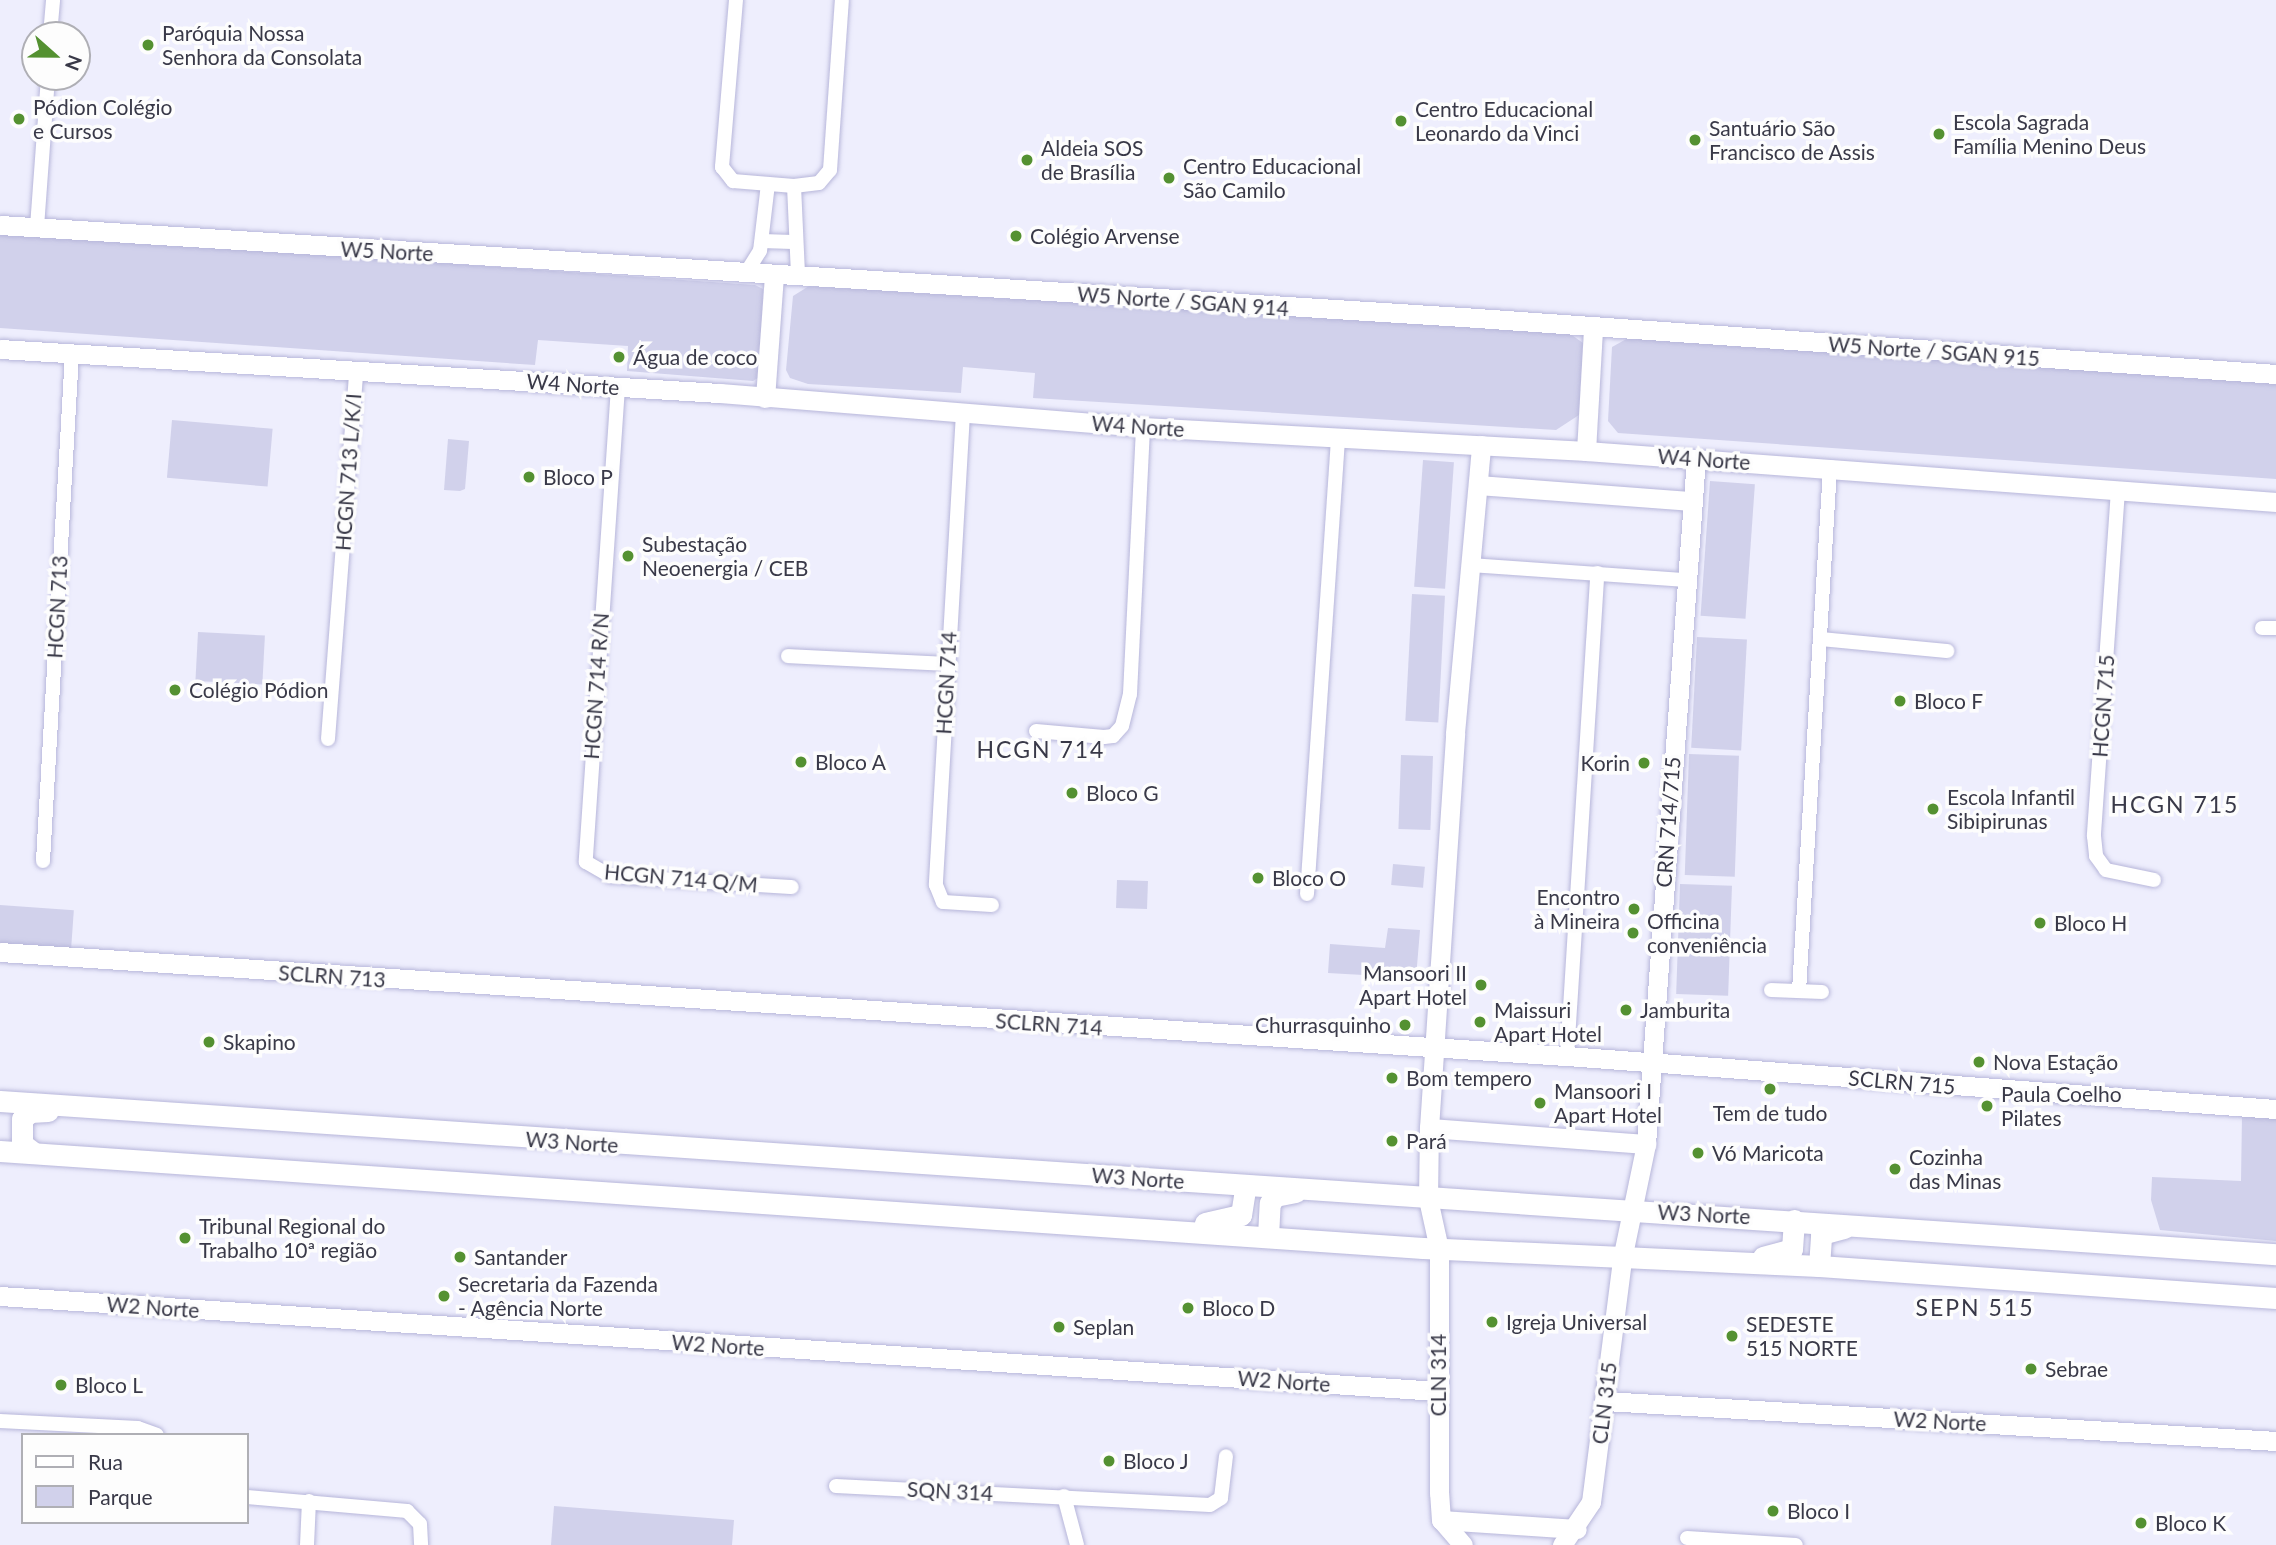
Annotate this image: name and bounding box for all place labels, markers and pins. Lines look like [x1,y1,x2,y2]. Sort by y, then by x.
place label: Paróquia Nossa Senhora da Consolata [162,20,362,70]
marker: Paróquia Nossa Senhora da Consolata [140,37,156,53]
place label: Pódion Colégio e Cursos [33,94,172,144]
place label: Centro Educacional Leonardo da Vinci [1415,96,1593,146]
place label: Escola Sagrada Família Menino Deus [1953,109,2146,159]
marker: Pódion Colégio e Cursos [11,111,27,127]
marker: Centro Educacional Leonardo da Vinci [1393,113,1409,129]
place label: Santuário São Francisco de Assis [1709,115,1876,165]
marker: Escola Sagrada Família Menino Deus [1931,126,1947,142]
marker: Santuário São Francisco de Assis [1687,132,1703,148]
place label: Aldeia SOS de Brasília [1041,135,1143,185]
marker: Aldeia SOS de Brasília [1019,152,1035,168]
place label: Centro Educacional São Camilo [1183,153,1361,203]
marker: Centro Educacional São Camilo [1161,170,1177,186]
place label: Colégio Arvense [1030,223,1180,249]
marker: Colégio Arvense [1008,228,1024,244]
place label: Água de coco [633,344,757,370]
marker: Água de coco [611,349,627,365]
place label: Bloco P [543,464,613,490]
marker: Bloco P [521,469,537,485]
place label: Subestação Neoenergia / CEB [642,531,808,581]
marker: Subestação Neoenergia / CEB [620,548,636,564]
place label: Colégio Pódion [189,677,328,703]
marker: Colégio Pódion [167,682,183,698]
place label: Bloco F [1914,688,1983,714]
marker: Bloco F [1892,693,1908,709]
place label: Bloco A [815,749,887,775]
place label: Korin [1581,750,1630,776]
marker: Bloco A [793,754,809,770]
marker: Korin [1636,755,1652,771]
place label: Bloco G [1086,780,1159,806]
place label: Escola Infantil Sibipirunas [1947,784,2075,834]
marker: Bloco G [1064,785,1080,801]
marker: Escola Infantil Sibipirunas [1925,801,1941,817]
place label: Bloco O [1272,865,1346,891]
marker: Bloco O [1250,870,1266,886]
place label: Encontro à Mineira [1534,884,1620,934]
marker: Encontro à Mineira [1626,901,1642,917]
place label: Officina conveniência [1647,908,1767,958]
place label: Bloco H [2054,910,2127,936]
marker: Bloco H [2032,915,2048,931]
marker: Officina conveniência [1625,925,1641,941]
place label: Mansoori II Apart Hotel [1359,960,1467,1010]
marker: Mansoori II Apart Hotel [1473,977,1489,993]
place label: Maissuri Apart Hotel [1494,997,1602,1047]
place label: Jamburita [1640,997,1730,1023]
marker: Jamburita [1618,1002,1634,1018]
place label: Churrasquinho [1255,1012,1391,1038]
marker: Maissuri Apart Hotel [1472,1014,1488,1030]
marker: Churrasquinho [1397,1017,1413,1033]
place label: Skapino [223,1029,296,1055]
marker: Skapino [201,1034,217,1050]
place label: Nova Estação [1993,1049,2118,1075]
marker: Nova Estação [1971,1054,1987,1070]
place label: Bom tempero [1406,1065,1532,1091]
marker: Bom tempero [1384,1070,1400,1086]
place label: Mansoori I Apart Hotel [1554,1078,1662,1128]
marker: Tem de tudo [1762,1081,1778,1097]
place label: Paula Coelho Pilates [2001,1081,2122,1131]
marker: Mansoori I Apart Hotel [1532,1095,1548,1111]
marker: Paula Coelho Pilates [1979,1098,1995,1114]
place label: Tem de tudo [1713,1100,1827,1126]
place label: Pará [1406,1128,1447,1154]
marker: Pará [1384,1133,1400,1149]
place label: Vó Maricota [1712,1140,1824,1166]
place label: Cozinha das Minas [1909,1144,2001,1194]
marker: Vó Maricota [1690,1145,1706,1161]
marker: Cozinha das Minas [1887,1161,1903,1177]
place label: Tribunal Regional do Trabalho 10ª região [199,1213,385,1263]
marker: Tribunal Regional do Trabalho 10ª região [177,1230,193,1246]
place label: Santander [474,1244,567,1270]
marker: Santander [452,1249,468,1265]
place label: Secretaria da Fazenda - Agência Norte [458,1271,658,1321]
marker: Secretaria da Fazenda - Agência Norte [436,1288,452,1304]
place label: Bloco D [1202,1295,1275,1321]
marker: Bloco D [1180,1300,1196,1316]
place label: Igreja Universal [1506,1309,1647,1335]
place label: SEDESTE 515 NORTE [1746,1311,1858,1361]
place label: Seplan [1073,1314,1134,1340]
marker: Igreja Universal [1484,1314,1500,1330]
marker: Seplan [1051,1319,1067,1335]
marker: SEDESTE 515 NORTE [1724,1328,1740,1344]
place label: Sebrae [2045,1356,2108,1382]
marker: Sebrae [2023,1361,2039,1377]
place label: Bloco L [75,1372,143,1398]
marker: Bloco L [53,1377,69,1393]
place label: Bloco J [1123,1448,1189,1474]
marker: Bloco J [1101,1453,1117,1469]
place label: Bloco I [1787,1498,1850,1524]
marker: Bloco I [1765,1503,1781,1519]
place label: Bloco K [2155,1510,2226,1536]
marker: Bloco K [2133,1515,2149,1531]

